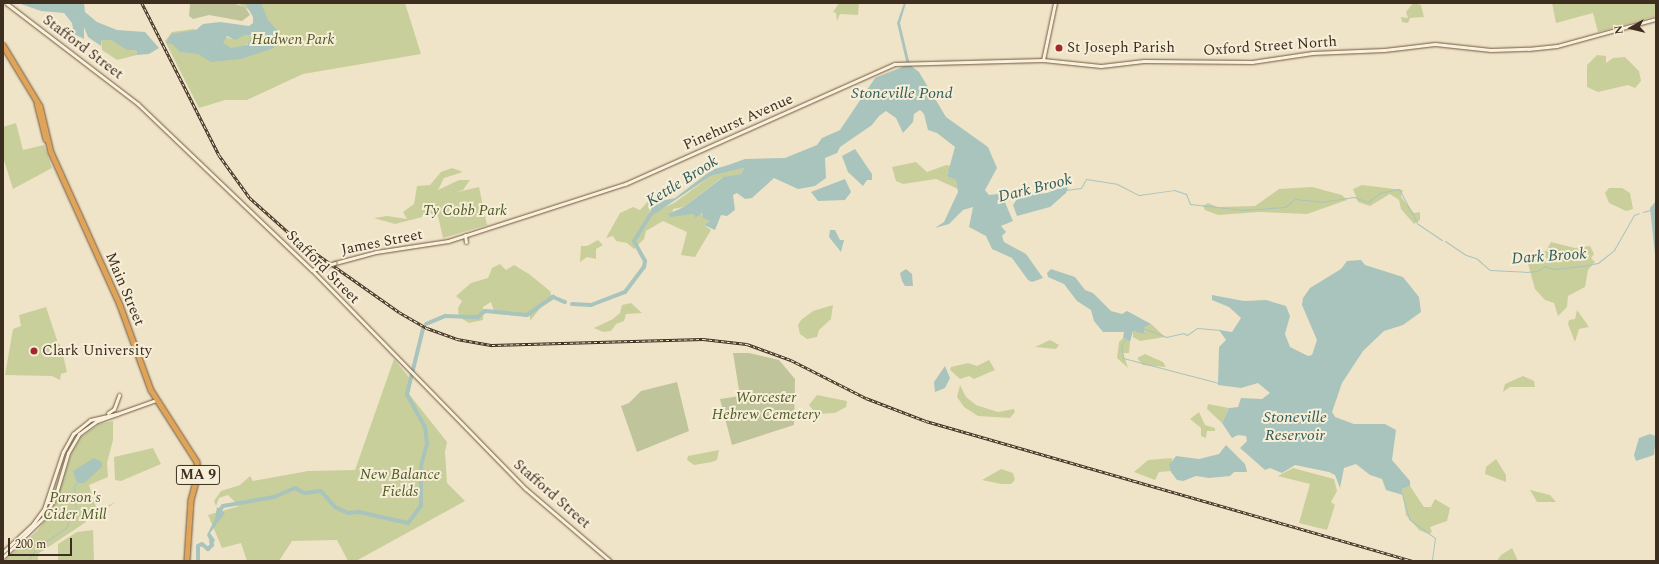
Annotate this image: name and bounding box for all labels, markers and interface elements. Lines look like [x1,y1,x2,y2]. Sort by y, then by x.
north arrow [1611,8,1651,48]
street label: Stafford Street [39,11,127,83]
text: N [1610,24,1628,35]
park label: Hadwen Park [252,31,334,49]
street label: Oxford Street North [1203,32,1337,60]
place label: St Joseph Parish [1067,39,1175,57]
marker: St Joseph Parish [1054,43,1064,53]
water label: Stoneville Pond [851,83,953,103]
street label: Pinehurst Avenue [680,90,796,154]
water label: Kettle Brook [643,151,721,211]
water label: Dark Brook [996,170,1074,206]
park label: Ty Cobb Park [423,202,507,220]
street label: James Street [340,225,424,259]
street label: Stafford Street [283,227,363,307]
water label: Dark Brook [1511,244,1587,268]
street label: Main Street [101,249,149,329]
place label: Clark University [42,342,152,360]
marker: Clark University [29,346,39,356]
park label: Worcester Hebrew Cemetery [712,388,820,423]
water label: Stoneville Reservoir [1263,407,1327,445]
street label: Stafford Street [510,456,594,532]
road number: MA 9 [175,463,221,487]
park label: New Balance Fields [360,465,440,500]
park label: Parson's Cider Mill [43,488,107,523]
scale bar [10,530,74,556]
text: 200 m [15,535,46,554]

